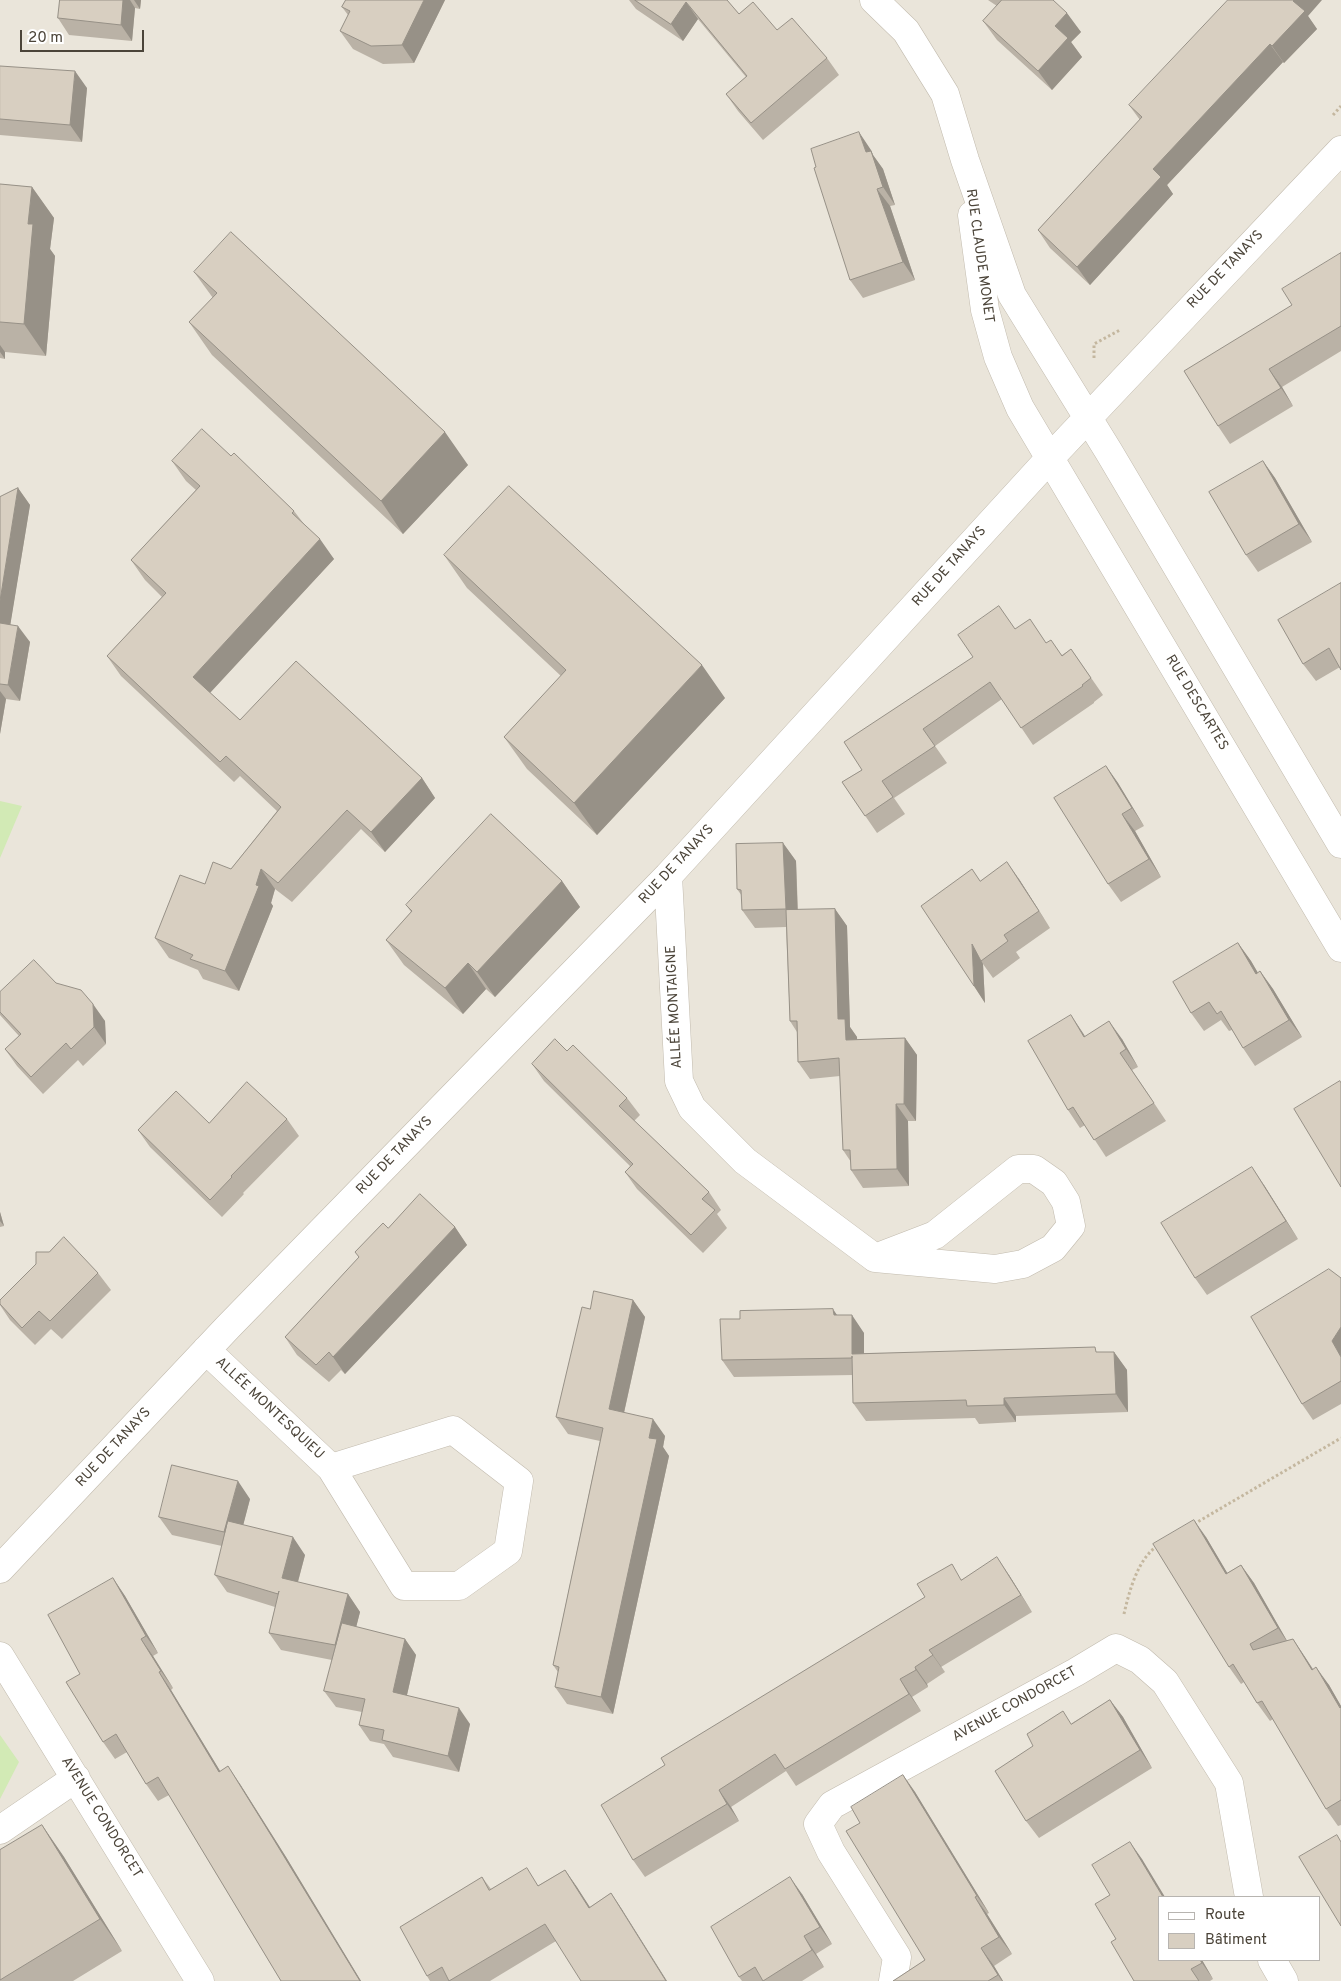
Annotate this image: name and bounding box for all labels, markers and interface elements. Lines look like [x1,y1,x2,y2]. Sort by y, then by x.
scale bar [22,20,146,52]
text: 20 m [28,29,63,48]
street label: RUE CLAUDE MONET [961,188,997,324]
street label: RUE DE TANAYS [1184,227,1268,313]
street label: RUE DE TANAYS [910,523,990,611]
street label: RUE DESCARTES [1161,652,1231,754]
street label: RUE DE TANAYS [636,822,718,908]
street label: ALLÉE MONTAIGNE [663,945,687,1069]
street label: RUE DE TANAYS [353,1113,437,1199]
street label: ALLÉE MONTESQUIEU [211,1354,327,1464]
street label: RUE DE TANAYS [73,1405,155,1491]
street label: AVENUE CONDORCET [950,1664,1080,1746]
street label: AVENUE CONDORCET [57,1754,145,1882]
legend [1158,1896,1321,1961]
text: Route [1205,1906,1245,1925]
text: Bâtiment [1205,1931,1267,1950]

